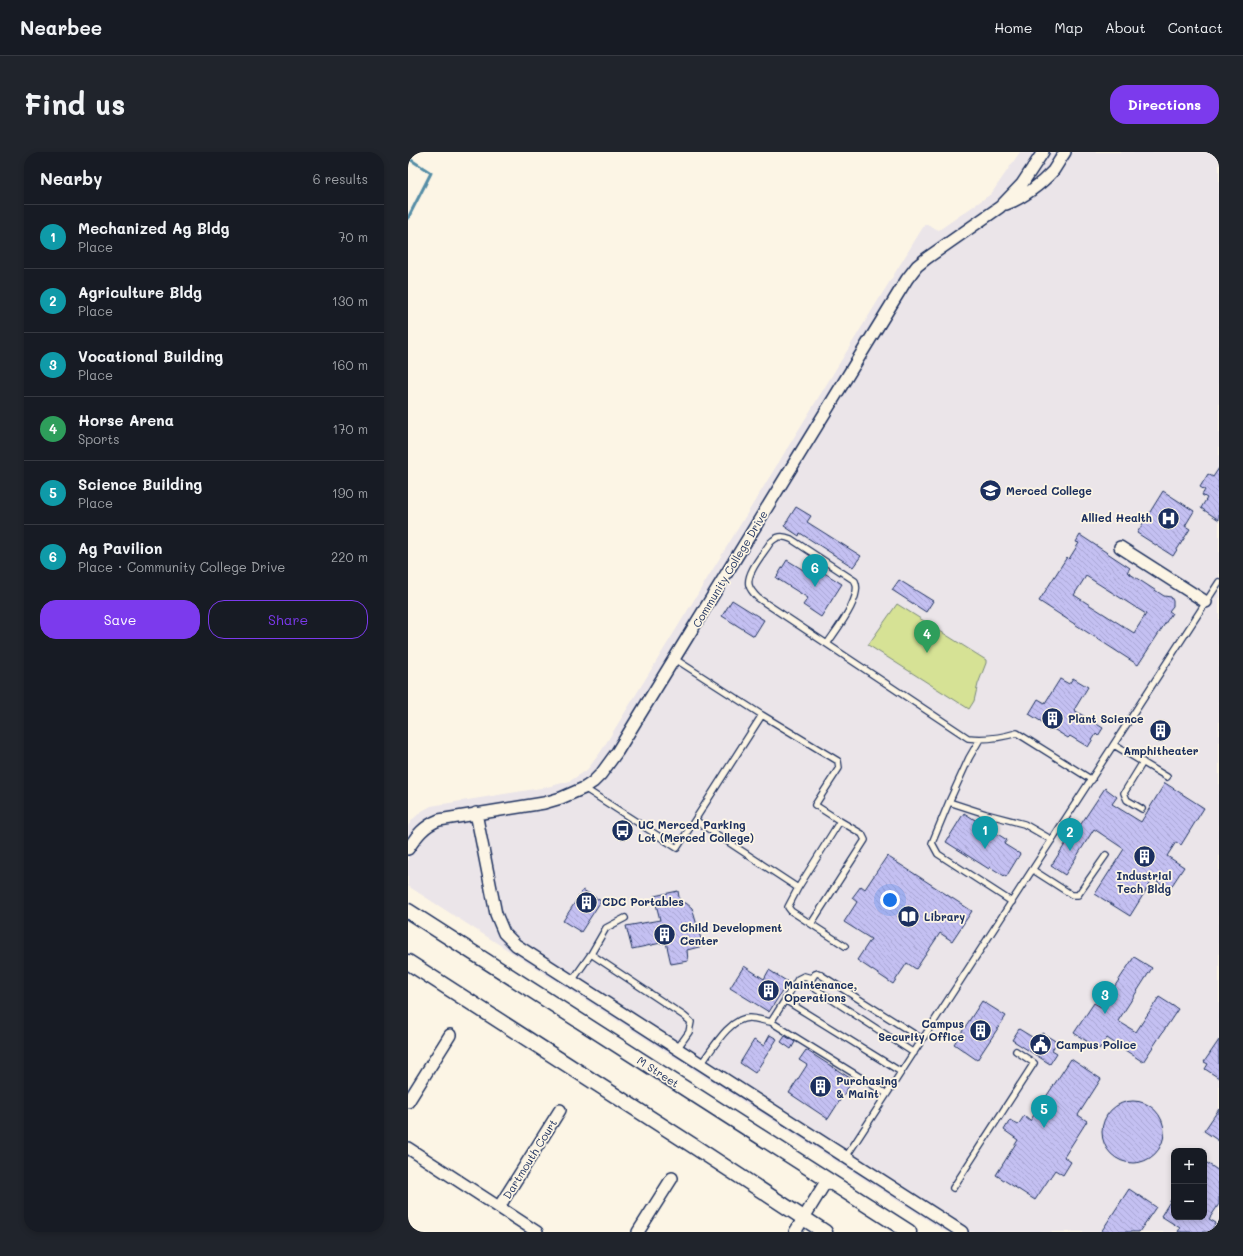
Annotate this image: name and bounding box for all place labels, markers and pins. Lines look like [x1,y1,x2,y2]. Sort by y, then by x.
school or university icon: Merced College [977,478,1003,504]
place label: Merced College [1006,483,1092,498]
hospital icon: Allied Health [1155,505,1181,531]
place label: Allied Health [1081,510,1152,525]
pin: 6 [802,554,828,587]
pin: 4 [914,620,940,653]
building icon: Plant Science [1040,706,1066,732]
place label: Plant Science [1068,711,1144,726]
building icon: Amphitheater [1148,718,1174,744]
place label: Amphitheater [1123,743,1199,758]
pin: 1 [972,816,998,849]
place label: UC Merced Parking Lot (Merced College) [638,817,754,845]
bus stop icon: UC Merced Parking Lot (Merced College) [610,818,636,844]
pin: 2 [1057,818,1083,851]
building icon: Industrial Tech Bldg [1131,843,1157,869]
place label: Industrial Tech Bldg [1117,868,1171,896]
building icon: CDC Portables [574,889,600,915]
place label: CDC Portables [602,894,684,909]
library icon: Library [895,904,921,930]
place label: Library [924,909,965,924]
place label: Child Development Center [680,920,782,948]
building icon: Child Development Center [651,921,677,947]
place label: Maintenance, Operations [784,977,857,1005]
building icon: Maintenance, Operations [756,978,782,1004]
pin: 3 [1092,981,1118,1014]
place label: Campus Security Office [878,1016,964,1044]
building icon: Campus Security Office [967,1017,993,1043]
public building icon: Campus Police [1028,1032,1054,1058]
place label: Campus Police [1056,1037,1137,1052]
place label: Purchasing & Maint [836,1073,898,1101]
building icon: Purchasing & Maint [808,1074,834,1100]
pin: 5 [1031,1095,1057,1128]

